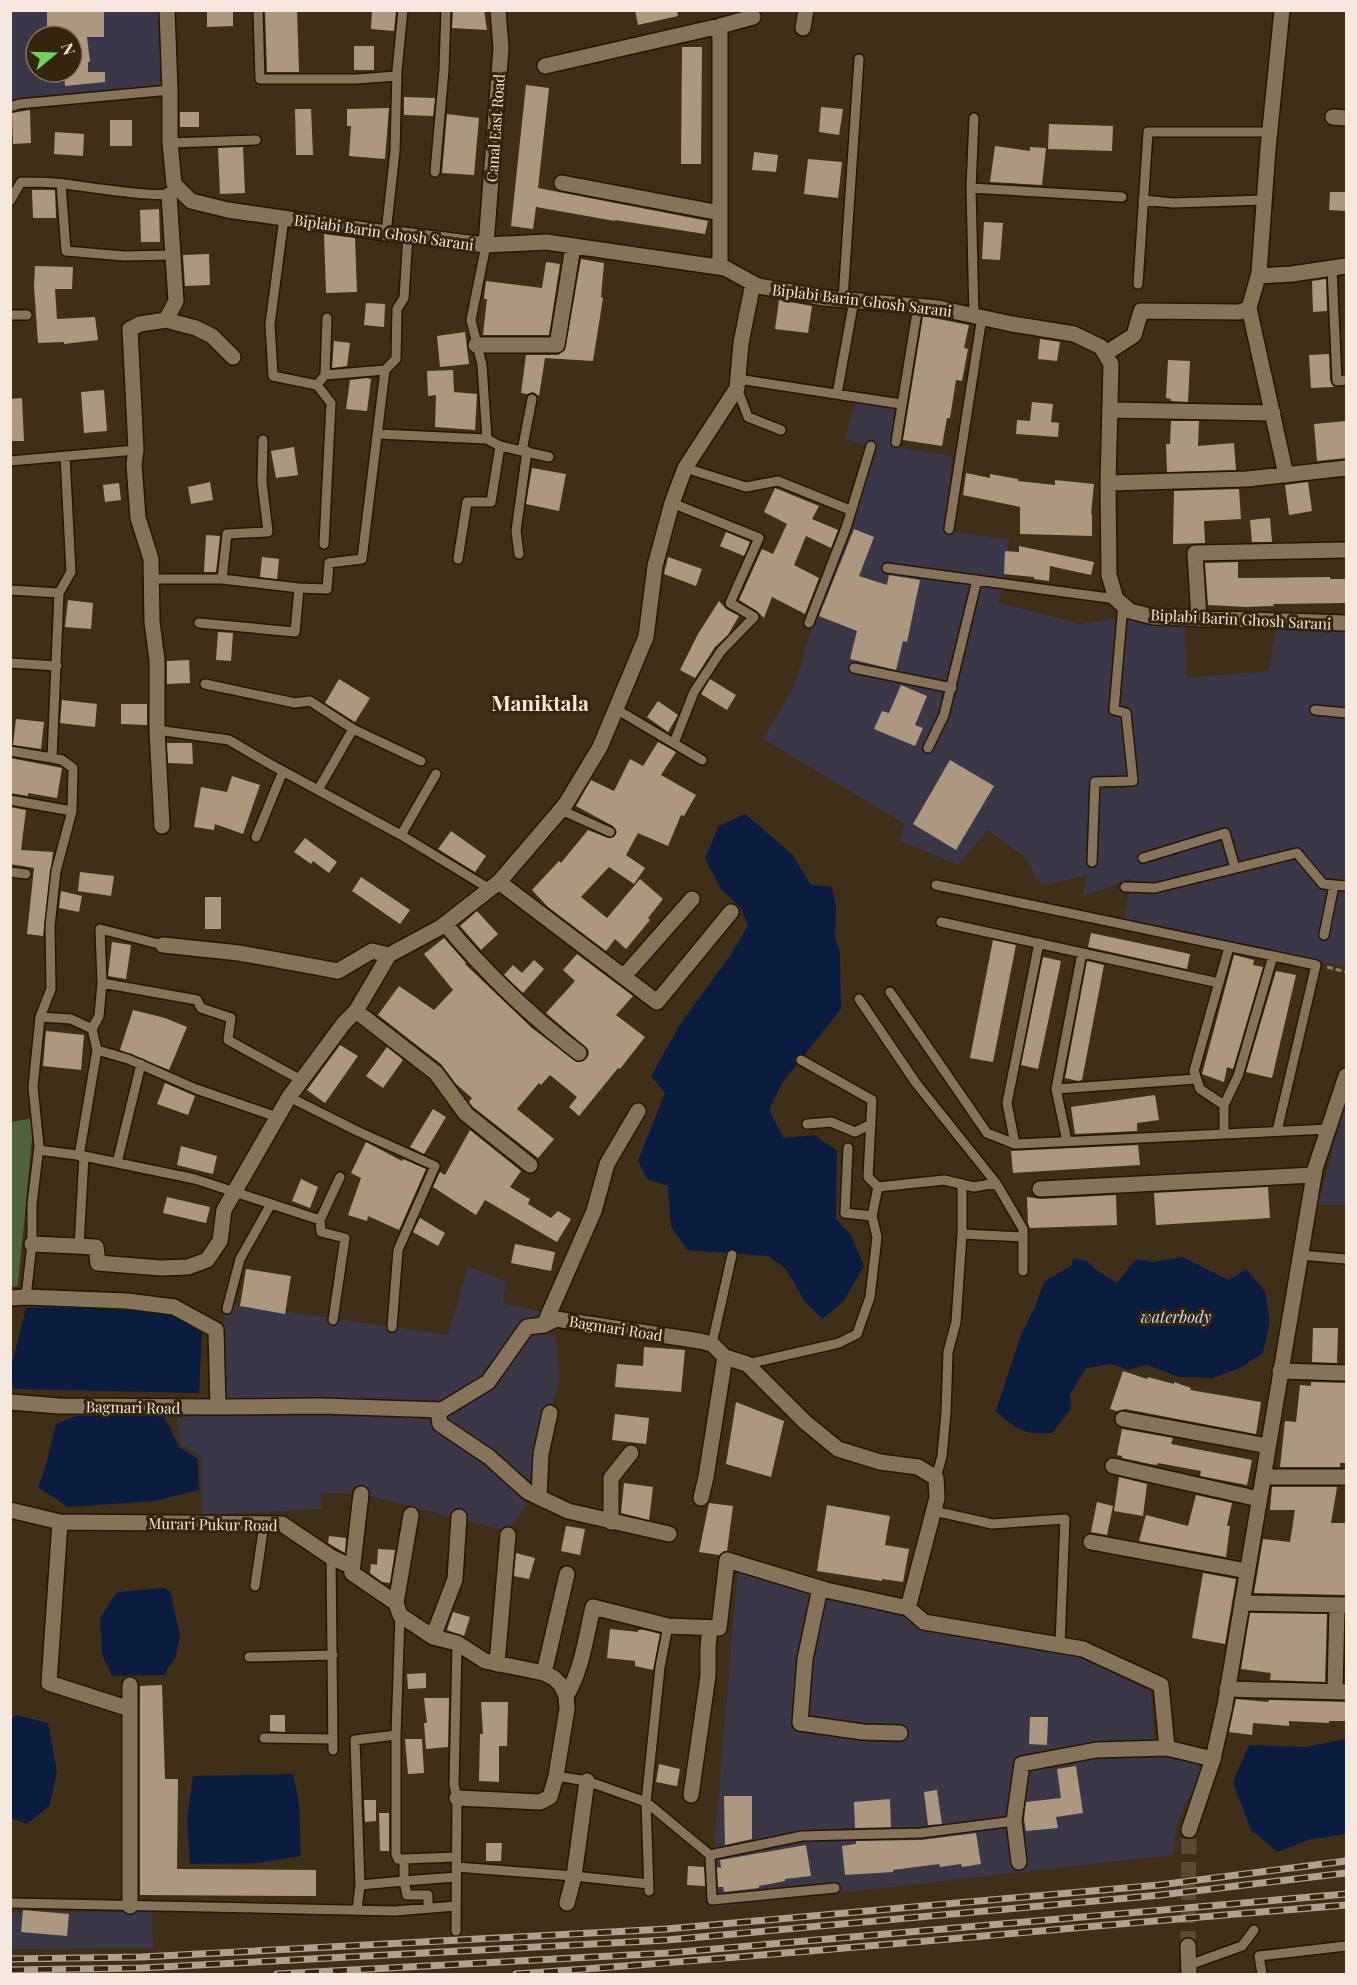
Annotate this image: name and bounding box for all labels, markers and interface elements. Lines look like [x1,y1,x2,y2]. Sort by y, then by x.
north arrow [24,24,84,84]
text: N [57,40,81,58]
street label: Canal East Road [481,73,509,183]
street label: Biplabi Barin Ghosh Sarani [293,209,476,255]
street label: Biplabi Barin Ghosh Sarani [771,279,954,321]
street label: Biplabi Barin Ghosh Sarani [1150,604,1333,634]
district label: Maniktala [491,688,589,716]
water label: waterbody [1141,1306,1212,1327]
street label: Bagmari Road [568,1311,664,1345]
street label: Bagmari Road [86,1396,181,1418]
street label: Murari Pukur Road [148,1513,278,1535]

